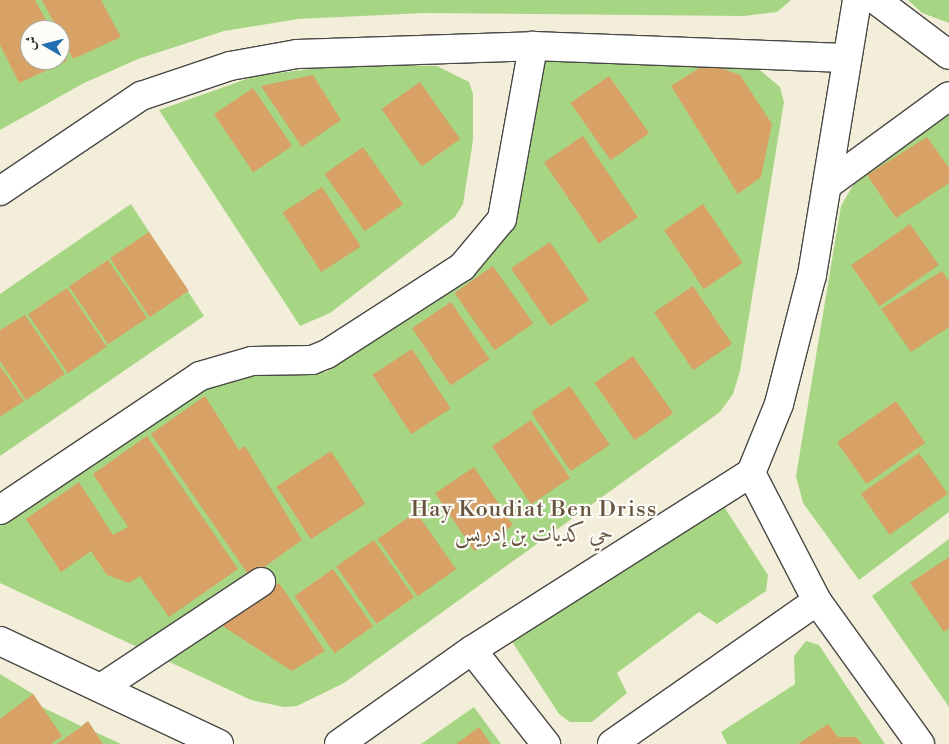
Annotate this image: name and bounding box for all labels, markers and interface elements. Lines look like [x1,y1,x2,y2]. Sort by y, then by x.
north arrow [20,20,70,70]
text: ش [21,35,41,51]
district label: Hay Koudiat Ben Driss حي كديات بن إدريس [408,496,660,548]

